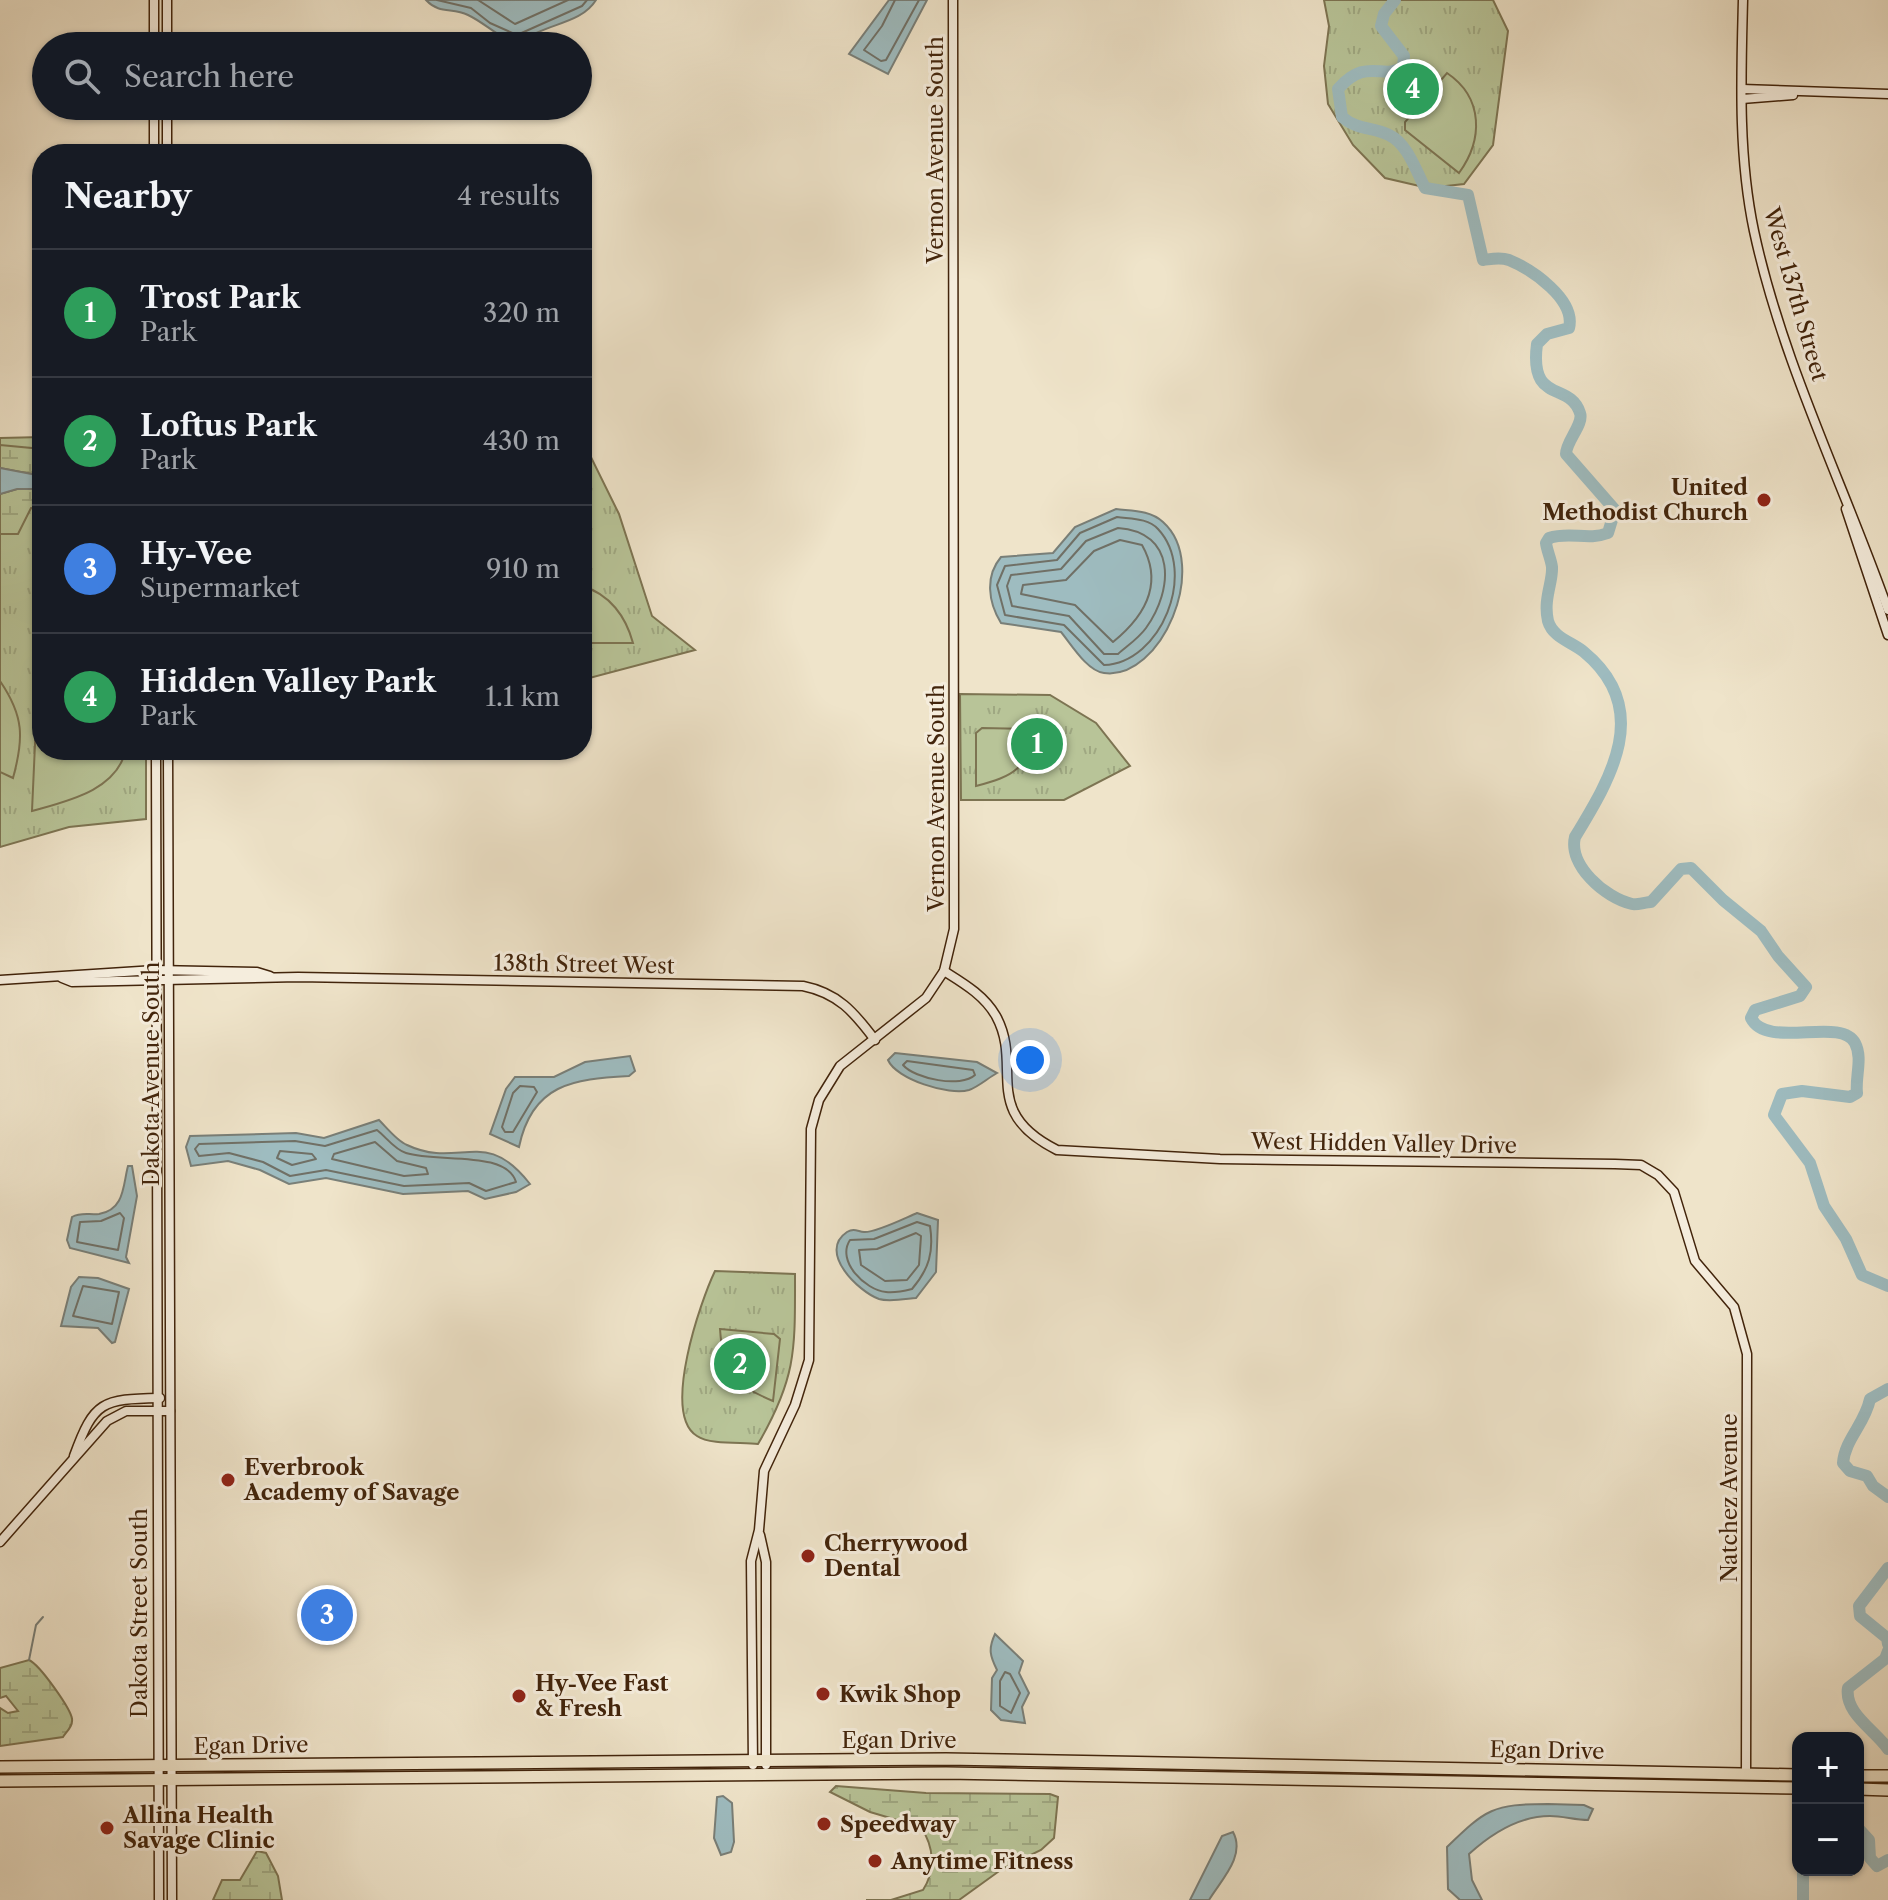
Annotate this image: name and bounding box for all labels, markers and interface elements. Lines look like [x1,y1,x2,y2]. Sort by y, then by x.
search box [32,32,592,120]
street label: Vernon Avenue South [922,36,949,265]
icon: search [60,54,104,98]
text: Search here [124,58,294,95]
pin: 4 [1387,59,1439,119]
text: Nearby [64,175,192,217]
text: 4 results [457,180,560,212]
street label: West 137th Street [1758,203,1833,384]
text: Trost Park [140,279,300,316]
text: 1 [84,297,96,329]
text: 320 m [483,297,560,329]
text: Park [140,316,197,348]
text: Loftus Park [140,407,317,444]
text: 2 [82,425,98,457]
text: 430 m [483,425,560,457]
text: Park [140,444,197,476]
place label: United Methodist Church [1542,474,1748,526]
marker: United Methodist Church [1755,491,1773,509]
text: Hy-Vee [140,535,252,572]
text: 3 [83,553,97,585]
text: 910 m [486,553,560,585]
text: Supermarket [140,572,300,604]
text: Hidden Valley Park [140,663,436,700]
text: 4 [82,681,98,713]
text: 1.1 km [485,681,560,713]
street label: Vernon Avenue South [923,684,950,913]
text: Park [140,700,197,732]
pin: 1 [1011,714,1063,774]
street label: 138th Street West [493,949,675,980]
street label: Dakota Avenue South [138,961,165,1186]
your location [1010,1040,1050,1080]
street label: West Hidden Valley Drive [1250,1128,1517,1159]
pin: 2 [714,1334,766,1394]
street label: Natchez Avenue [1716,1413,1743,1583]
place label: Everbrook Academy of Savage [243,1454,459,1506]
marker: Everbrook Academy of Savage [219,1471,237,1489]
street label: Dakota Street South [126,1508,153,1718]
place label: Cherrywood Dental [824,1530,968,1582]
marker: Cherrywood Dental [799,1547,817,1565]
pin: 3 [301,1585,353,1645]
place label: Hy-Vee Fast & Fresh [535,1670,669,1722]
place label: Kwik Shop [839,1681,961,1708]
marker: Kwik Shop [814,1685,832,1703]
marker: Hy-Vee Fast & Fresh [510,1687,528,1705]
street label: Egan Drive [842,1727,956,1754]
street label: Egan Drive [193,1731,309,1760]
map controls [1792,1732,1864,1876]
button: + [1792,1732,1864,1804]
street label: Egan Drive [1489,1736,1605,1765]
place label: Allina Health Savage Clinic [122,1802,275,1854]
button: − [1792,1804,1864,1876]
place label: Speedway [840,1811,956,1838]
marker: Speedway [815,1815,833,1833]
marker: Allina Health Savage Clinic [98,1819,116,1837]
place label: Anytime Fitness [890,1848,1074,1875]
marker: Anytime Fitness [866,1852,884,1870]

